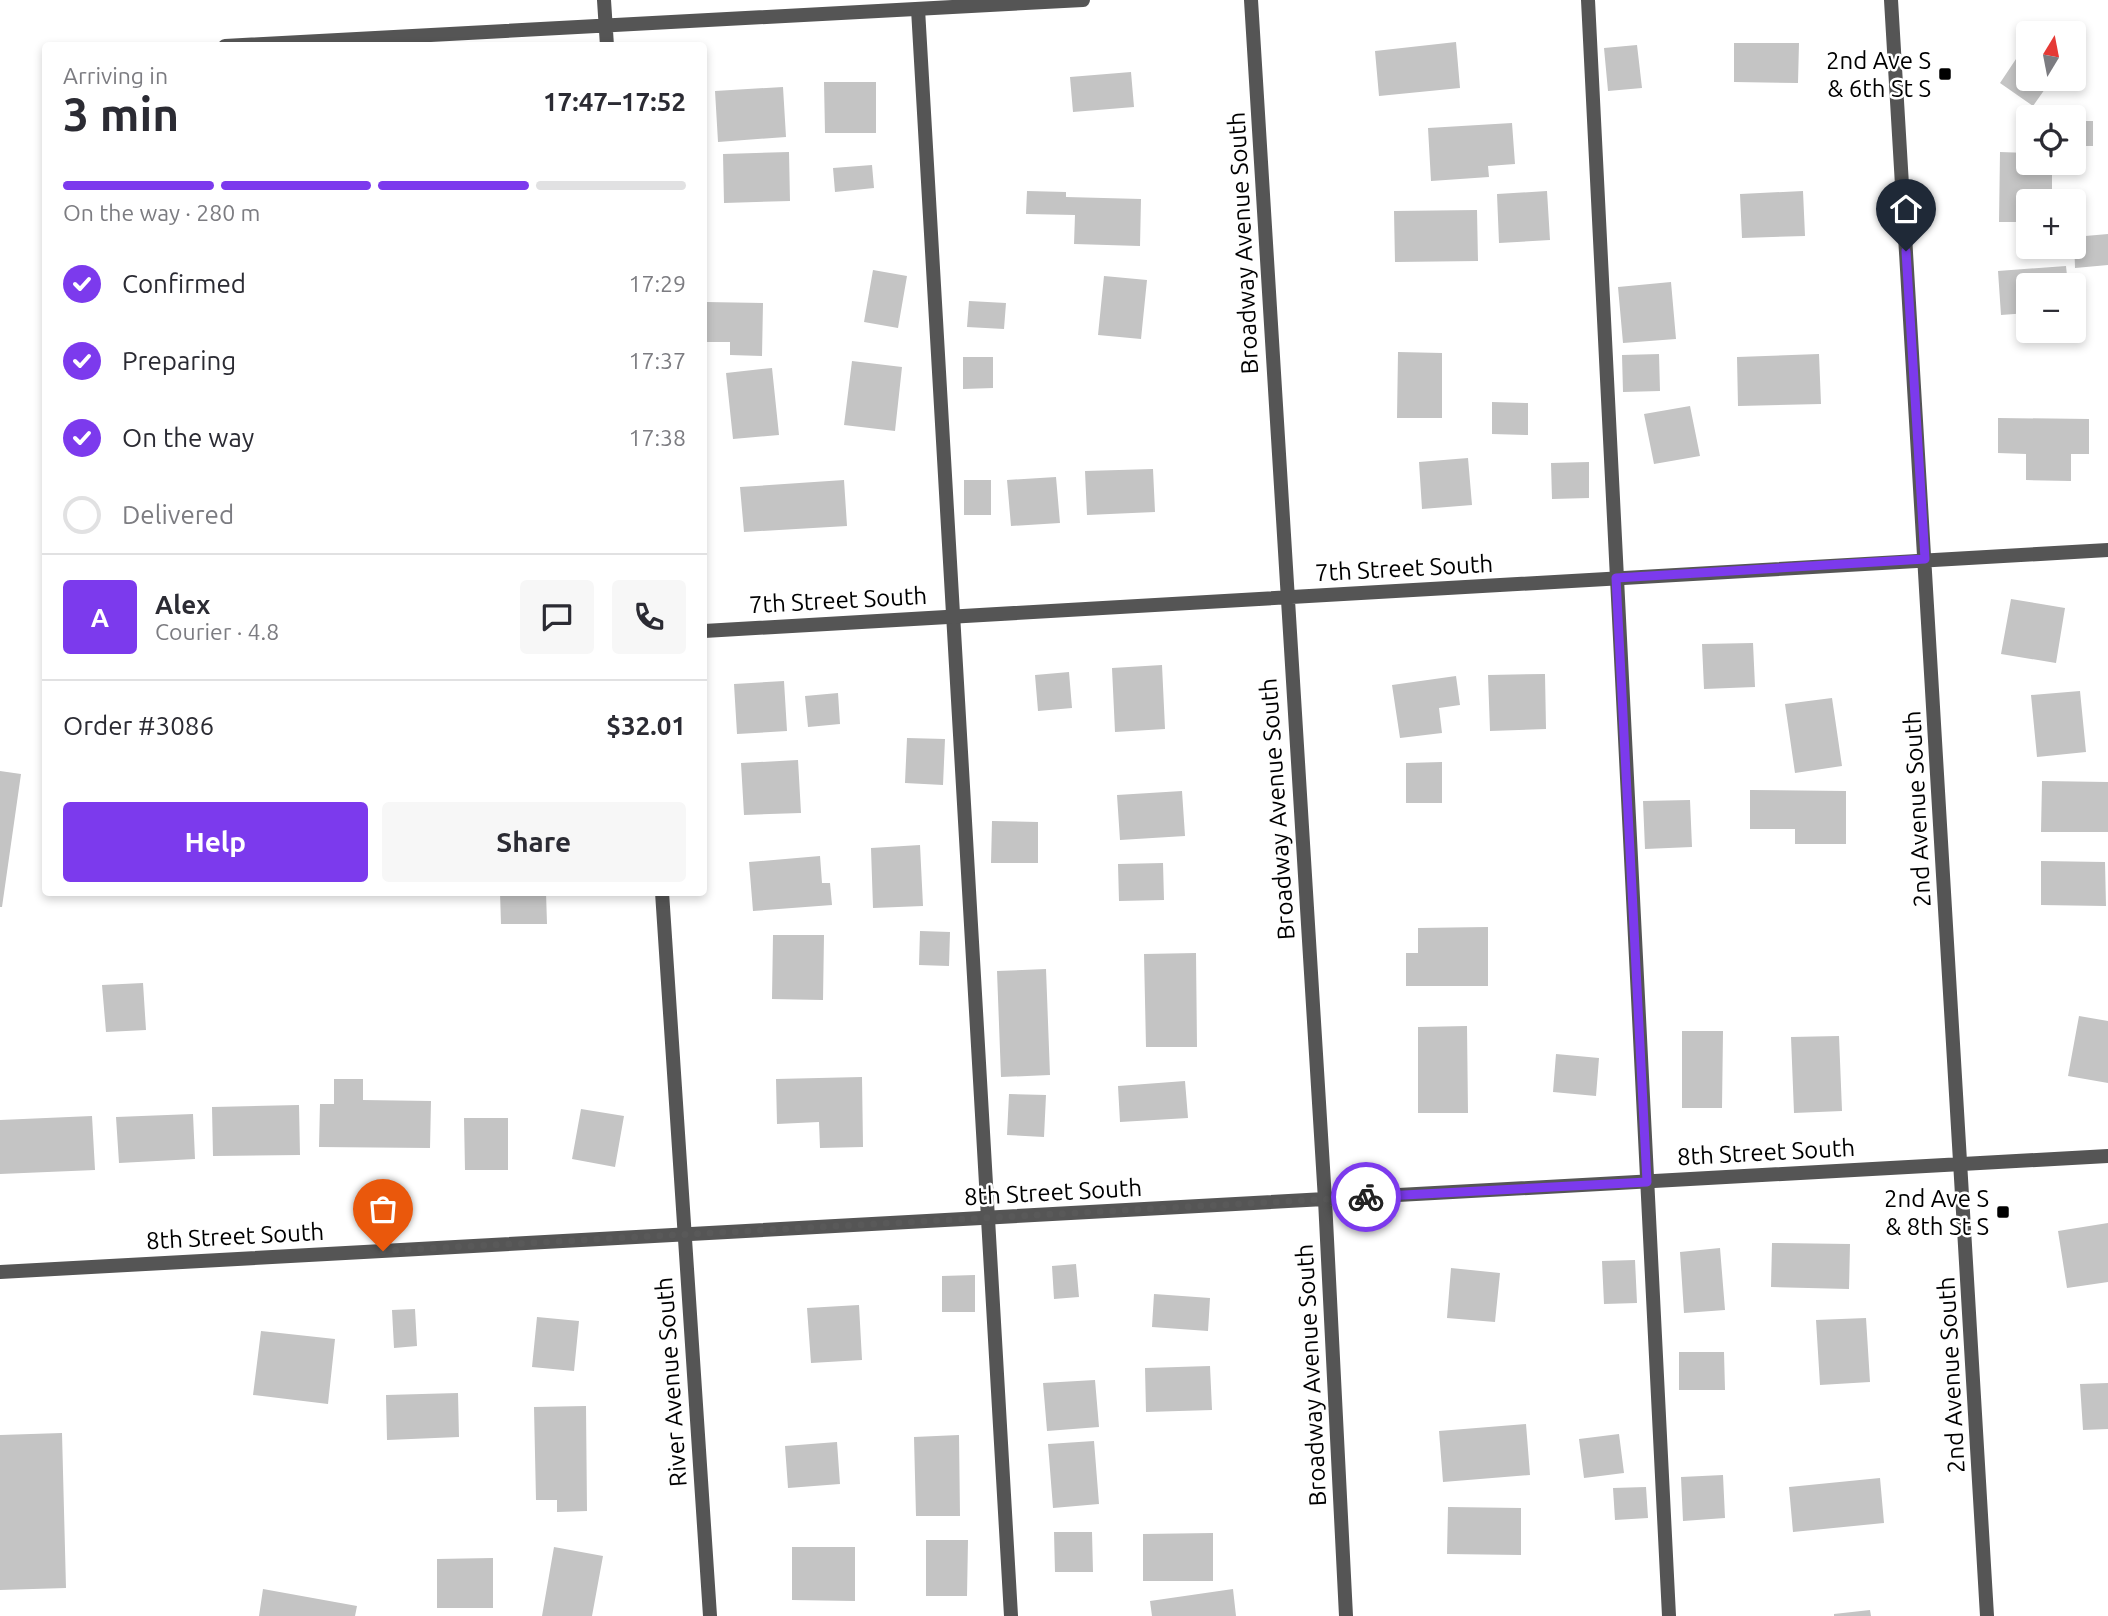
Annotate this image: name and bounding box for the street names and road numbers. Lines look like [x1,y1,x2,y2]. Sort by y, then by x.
street label: Broadway Avenue South [1223,111,1263,375]
street label: 7th Street South [1314,550,1494,586]
street label: 7th Street South [748,582,928,618]
street label: Broadway Avenue South [1254,677,1300,941]
street label: 2nd Avenue South [1898,710,1936,908]
street label: 8th Street South [1676,1134,1856,1170]
street label: 8th Street South [963,1174,1143,1210]
street label: 8th Street South [145,1218,325,1254]
street label: Broadway Avenue South [1291,1243,1331,1507]
street label: River Avenue South [650,1276,692,1488]
street label: 2nd Avenue South [1932,1276,1970,1474]

